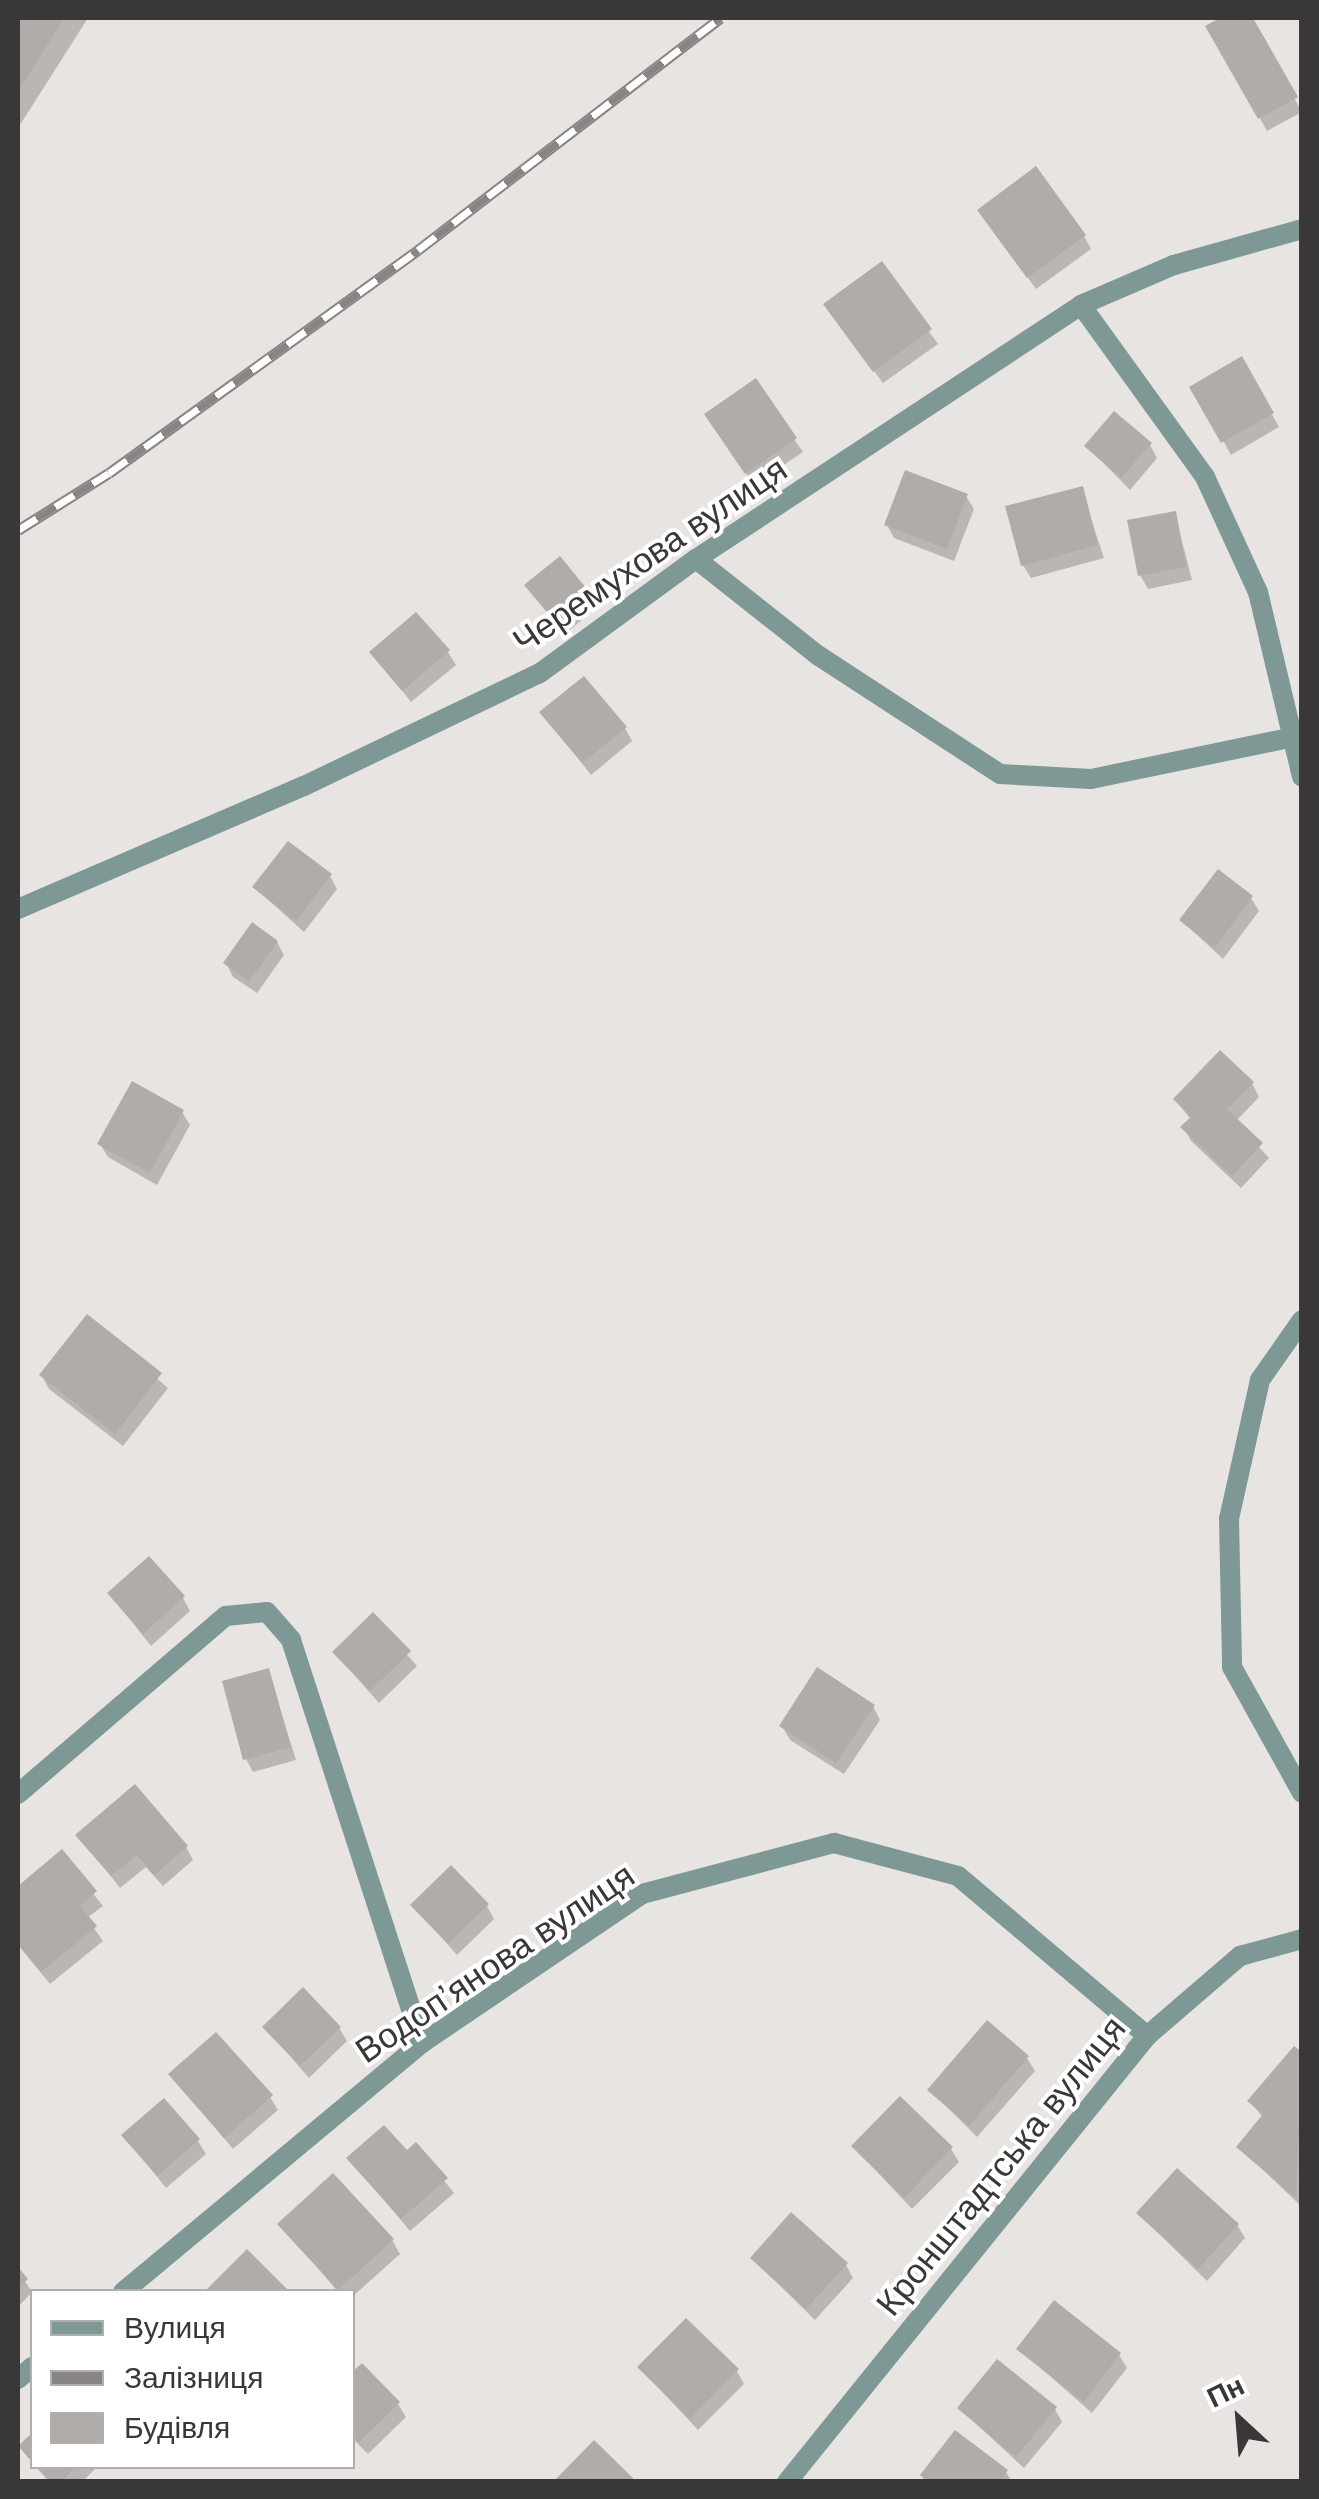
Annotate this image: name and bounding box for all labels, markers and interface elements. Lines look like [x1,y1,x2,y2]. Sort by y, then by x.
street label: Черемухова вулиця [505,448,795,662]
street label: Водоп’янова вулиця [348,1854,642,2072]
street label: Кронштадтська вулиця [867,2008,1135,2324]
legend [30,2289,355,2469]
text: Вулиця [124,2311,226,2344]
text: Залізниця [124,2361,263,2394]
north arrow [1189,2369,1289,2469]
text: Пн [1202,2370,1249,2414]
text: Будівля [124,2411,230,2444]

